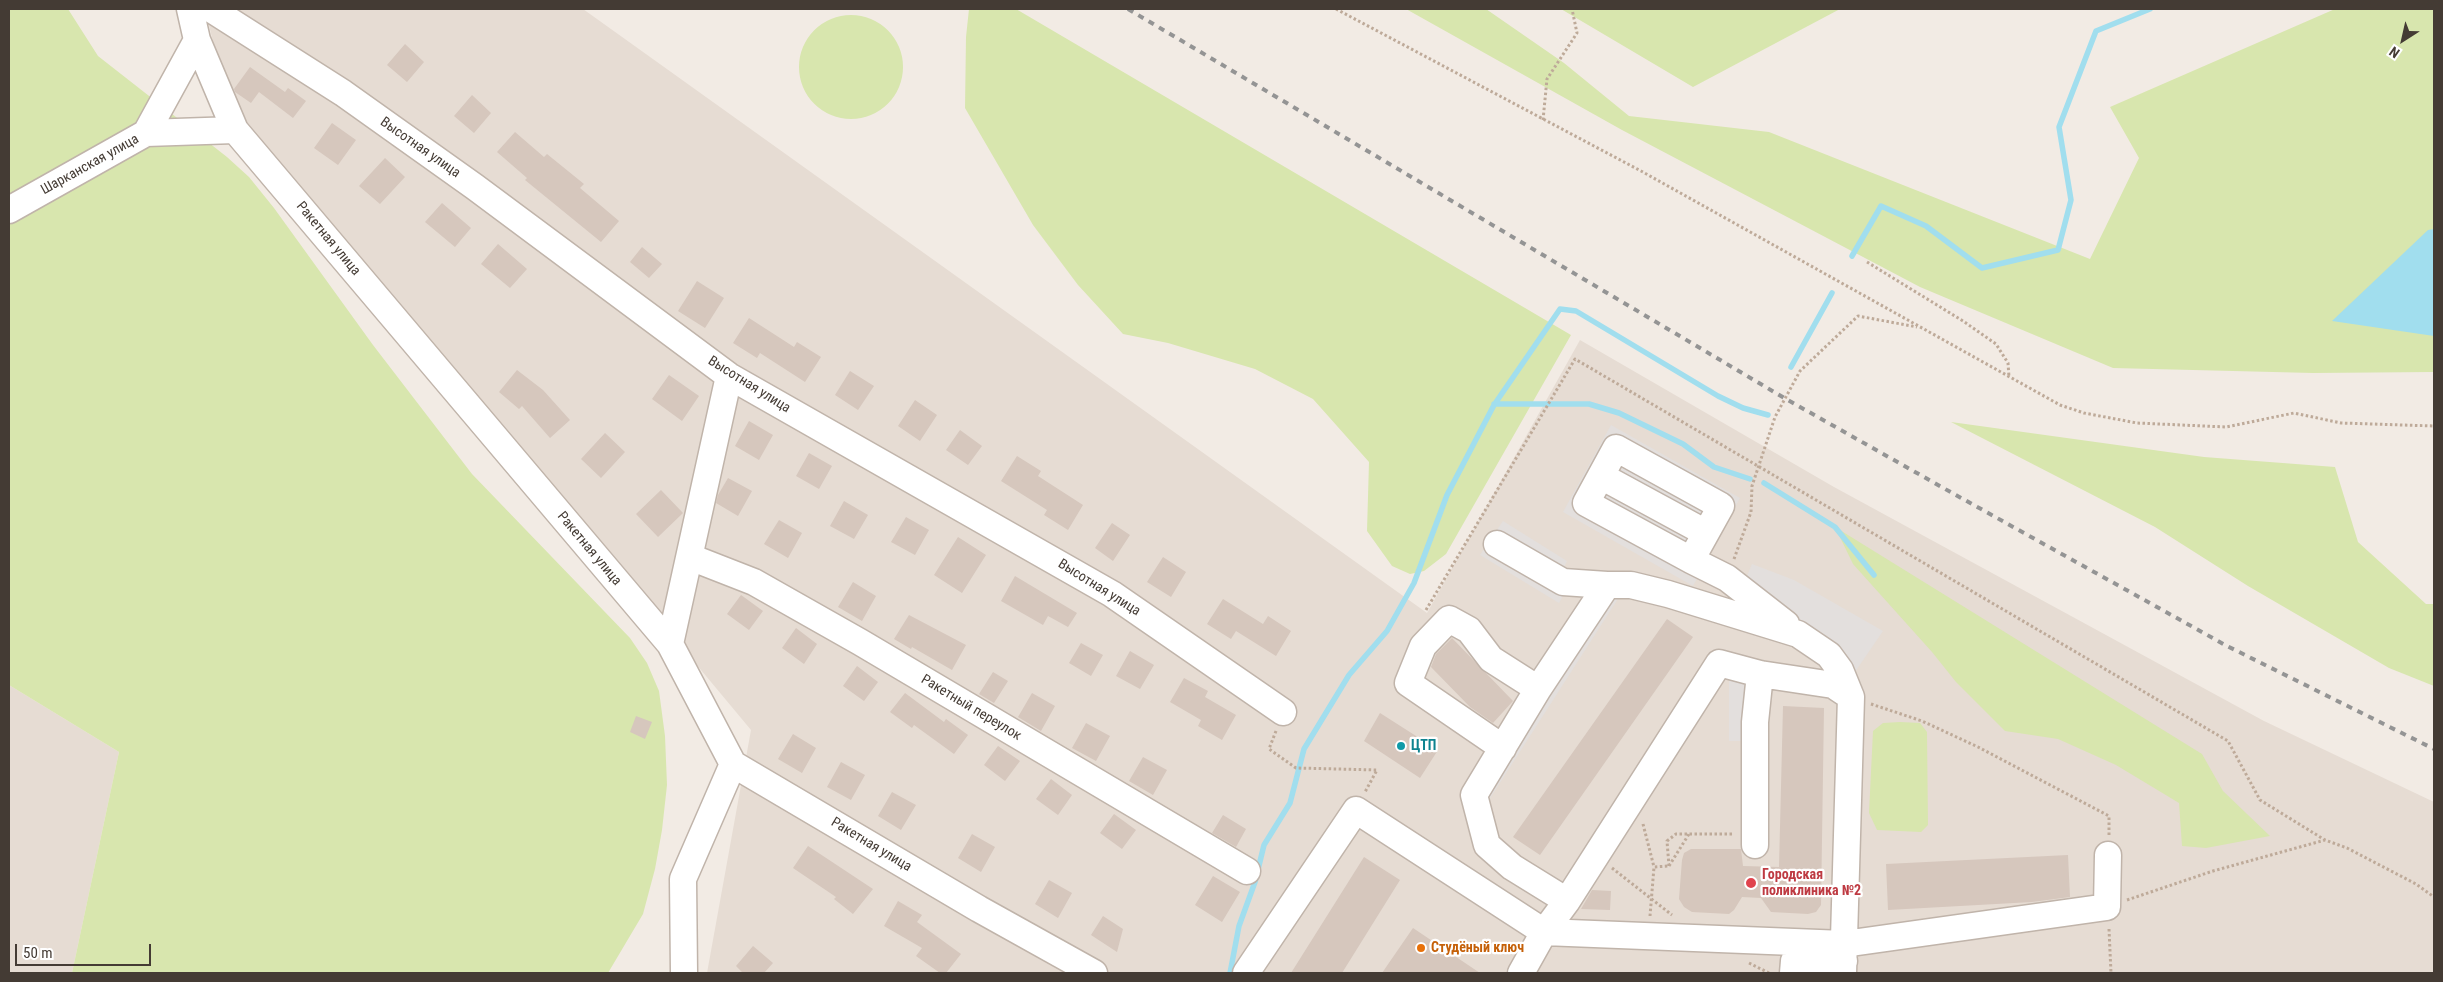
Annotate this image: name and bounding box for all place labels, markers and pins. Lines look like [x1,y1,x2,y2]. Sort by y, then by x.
place label: ЦТП [1411,738,1436,754]
marker: ЦТП [1395,740,1407,752]
place label: Городская поликлиника №2 [1762,867,1861,900]
marker: Городская поликлиника №2 [1744,876,1758,890]
place label: Студёный ключ [1431,940,1524,956]
marker: Студёный ключ [1415,942,1427,954]

